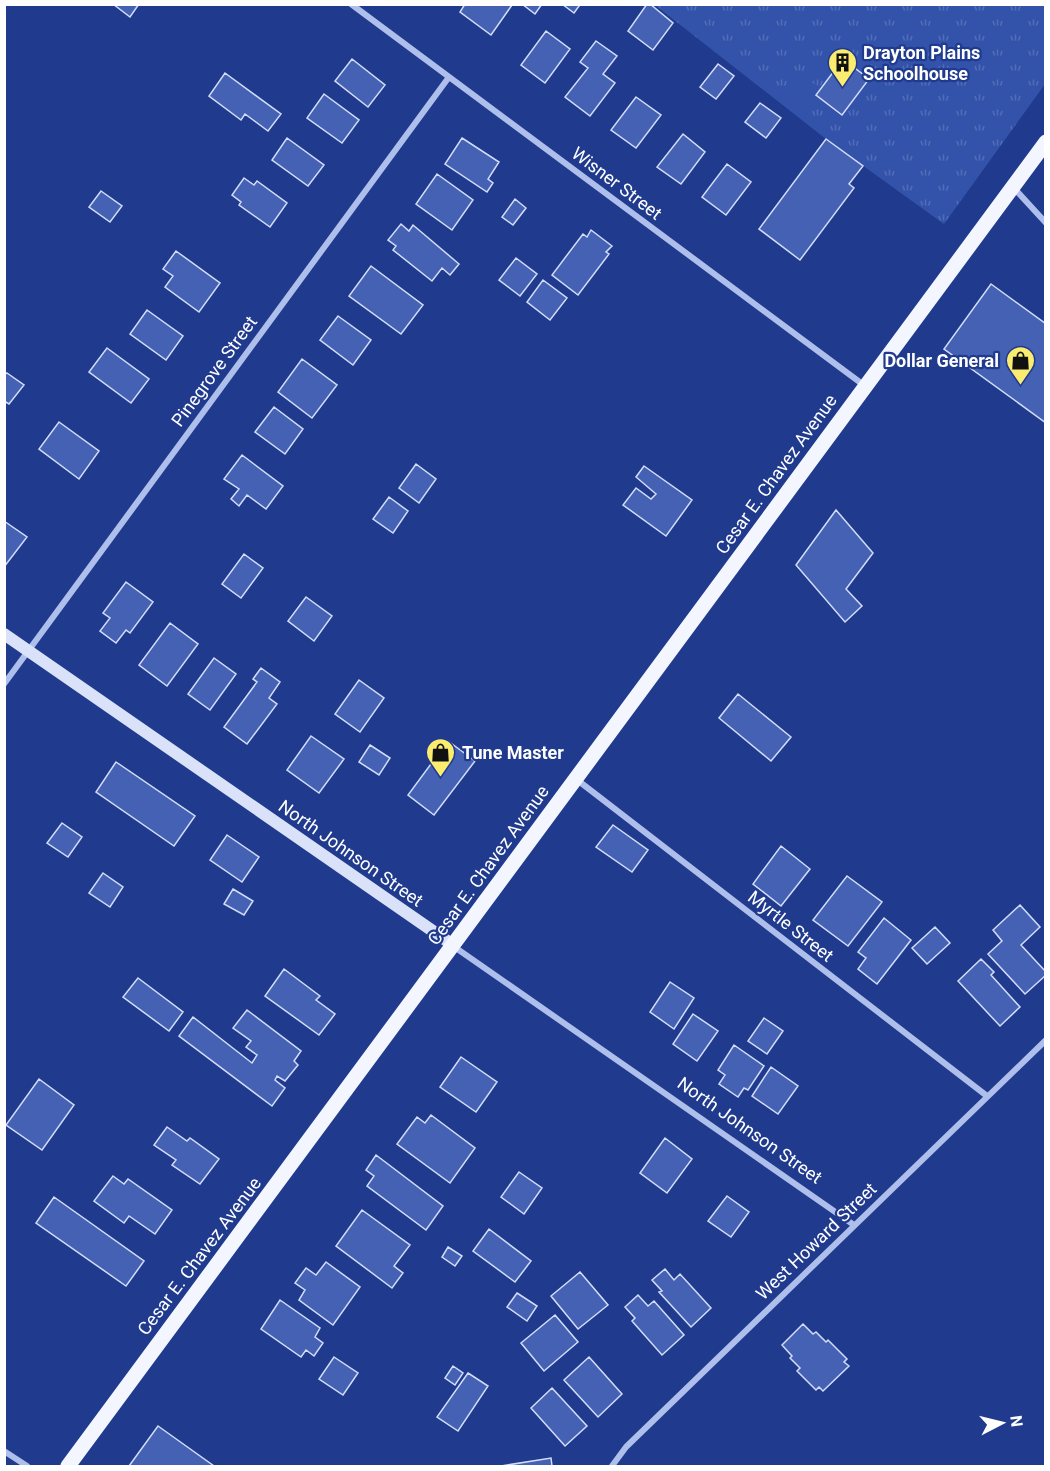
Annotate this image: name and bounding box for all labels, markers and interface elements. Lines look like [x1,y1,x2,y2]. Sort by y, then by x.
place label: Drayton Plains Schoolhouse [863,42,980,84]
building icon: Drayton Plains Schoolhouse [826,46,858,88]
street label: Wisner Street [568,142,666,224]
street label: Pinegrove Street [167,312,261,430]
shop icon: Dollar General [1004,344,1036,386]
place label: Dollar General [884,350,999,371]
street label: Cesar E. Chavez Avenue [711,390,841,558]
shop icon: Tune Master [425,736,457,778]
place label: Tune Master [462,742,564,763]
street label: Cesar E. Chavez Avenue [423,781,553,949]
street label: North Johnson Street [275,795,427,911]
street label: Myrtle Street [744,886,838,966]
street label: North Johnson Street [674,1072,826,1188]
street label: Cesar E. Chavez Avenue [133,1173,265,1339]
street label: West Howard Street [751,1178,881,1304]
north arrow [972,1393,1032,1453]
text: N [1006,1414,1027,1428]

